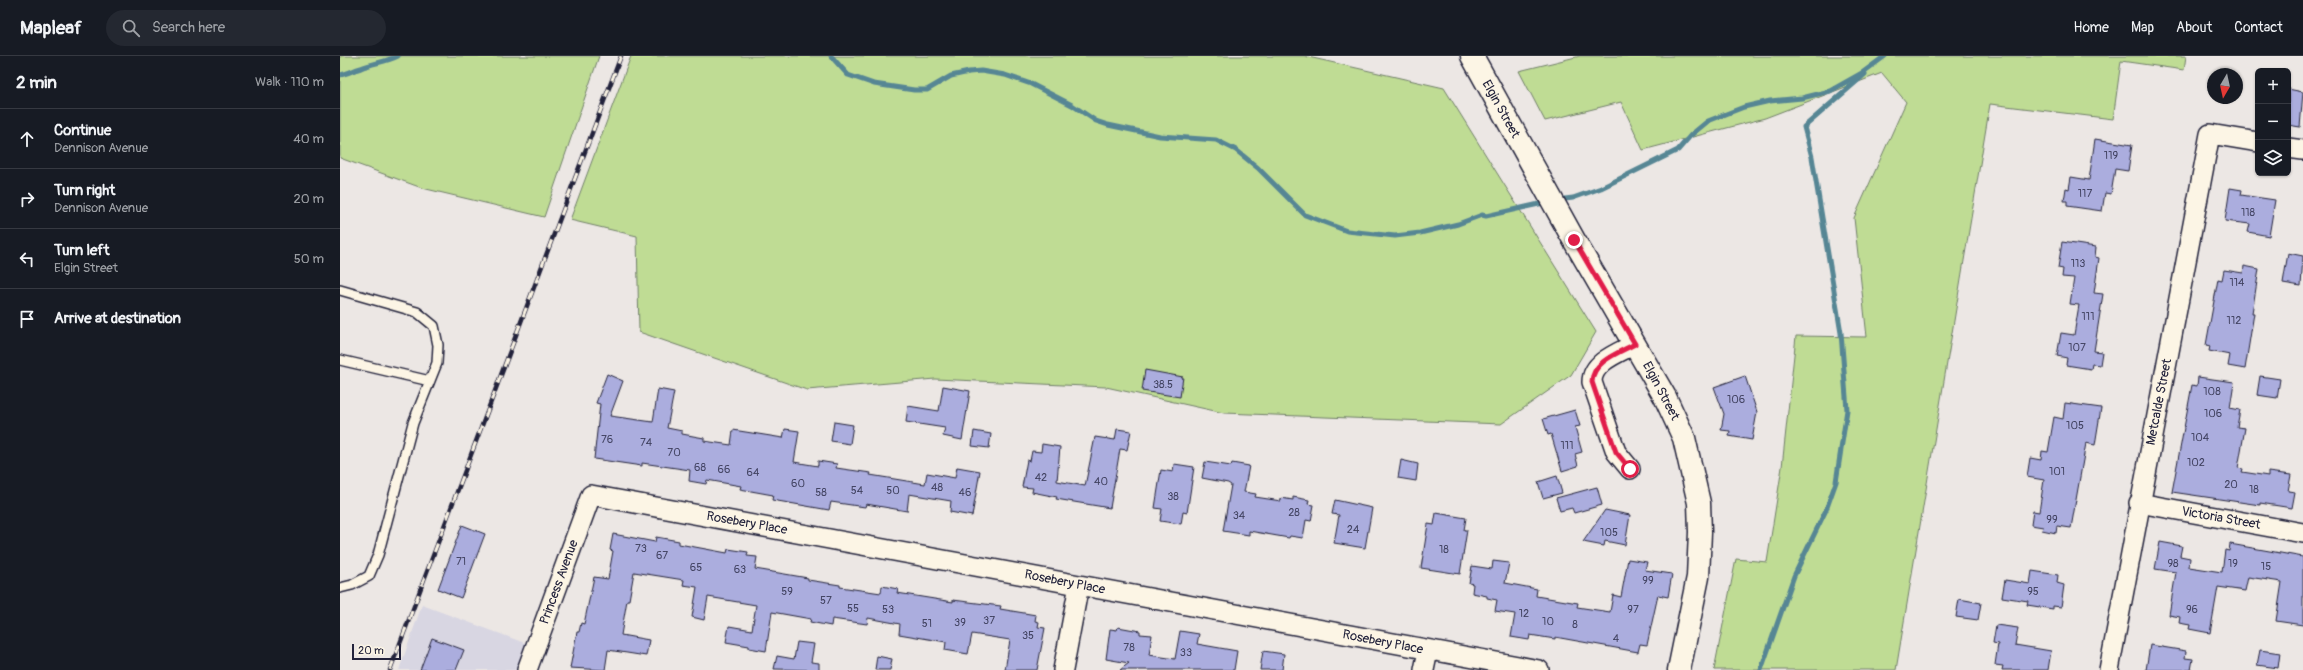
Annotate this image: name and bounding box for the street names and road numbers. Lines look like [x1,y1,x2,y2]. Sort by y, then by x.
street label: Elgin Street [1478,77,1524,142]
street label: Metcalde Street [2143,357,2175,447]
street label: Elgin Street [1639,359,1683,424]
street label: Victoria Street [2180,503,2263,533]
street label: Rosebery Place [705,508,789,538]
street label: Princess Avenue [536,537,582,626]
street label: Rosebery Place [1023,566,1107,598]
street label: Rosebery Place [1341,626,1425,658]

